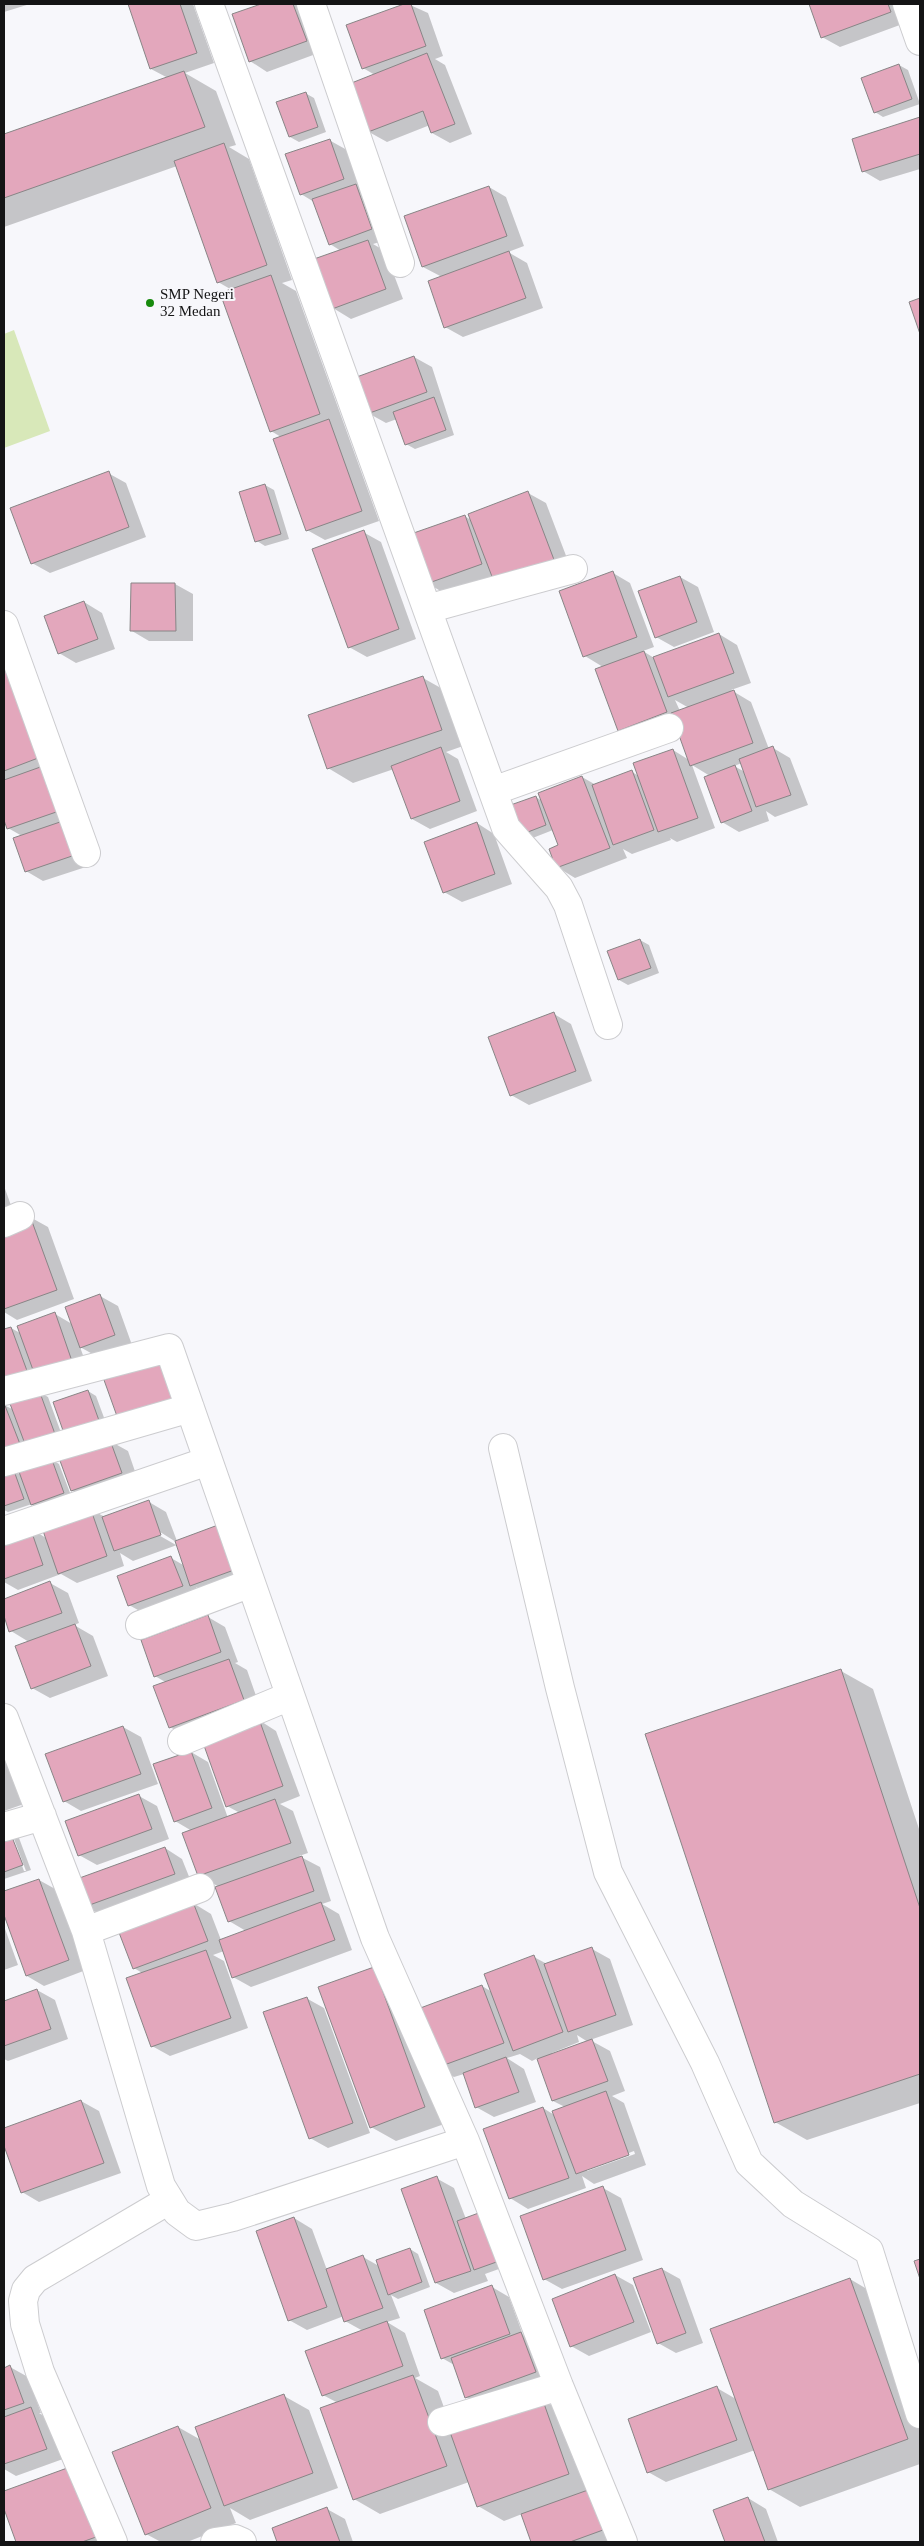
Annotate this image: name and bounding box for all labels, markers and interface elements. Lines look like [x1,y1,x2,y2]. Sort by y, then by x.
place label: SMP Negeri 32 Medan [160,286,234,319]
marker: SMP Negeri 32 Medan [144,297,156,309]

